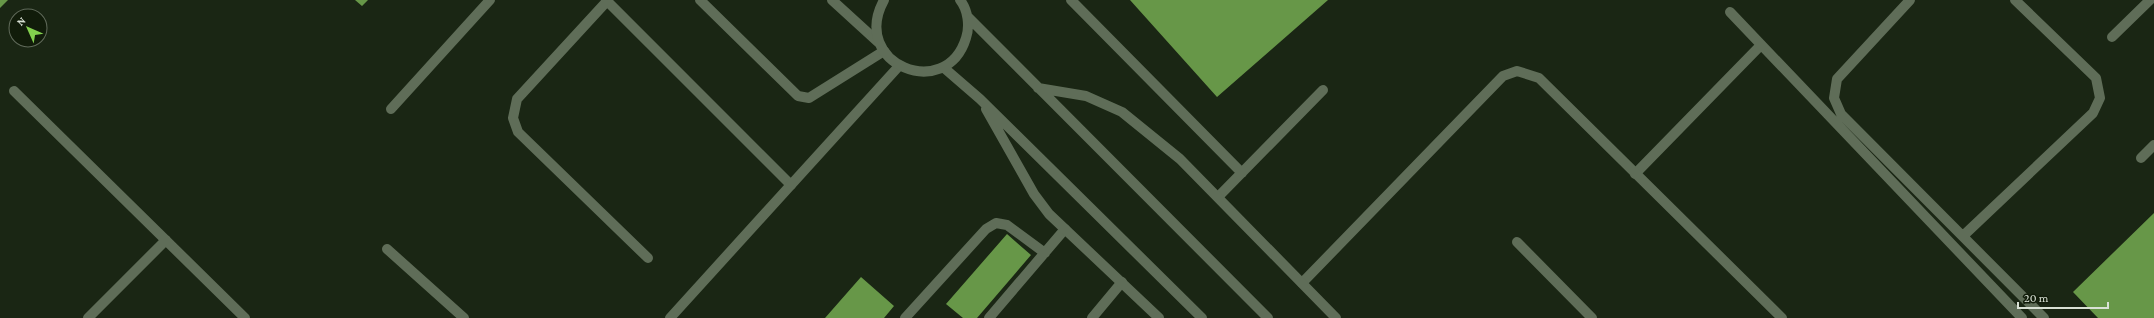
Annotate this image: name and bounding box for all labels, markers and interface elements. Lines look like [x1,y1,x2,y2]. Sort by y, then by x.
north arrow [8,8,48,48]
text: N [14,14,28,28]
scale bar [2018,284,2108,310]
text: 20 m [2024,291,2049,305]

